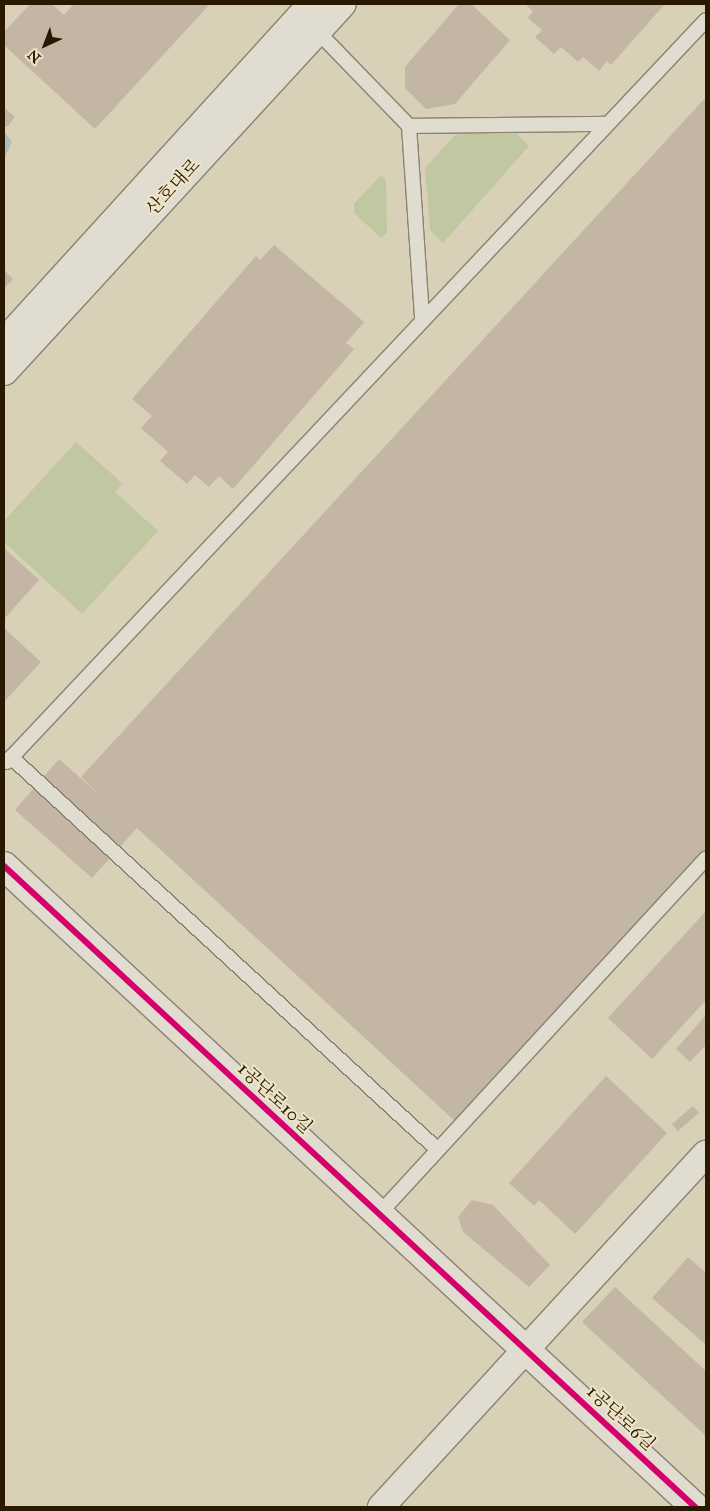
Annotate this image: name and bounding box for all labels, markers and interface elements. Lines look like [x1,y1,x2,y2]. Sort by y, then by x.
north arrow [20,20,70,70]
text: N [24,46,45,67]
street label: 산호대로 [141,154,205,220]
street label: 1공단로10길 [233,1058,317,1138]
street label: 1공단로6길 [582,1381,660,1455]

